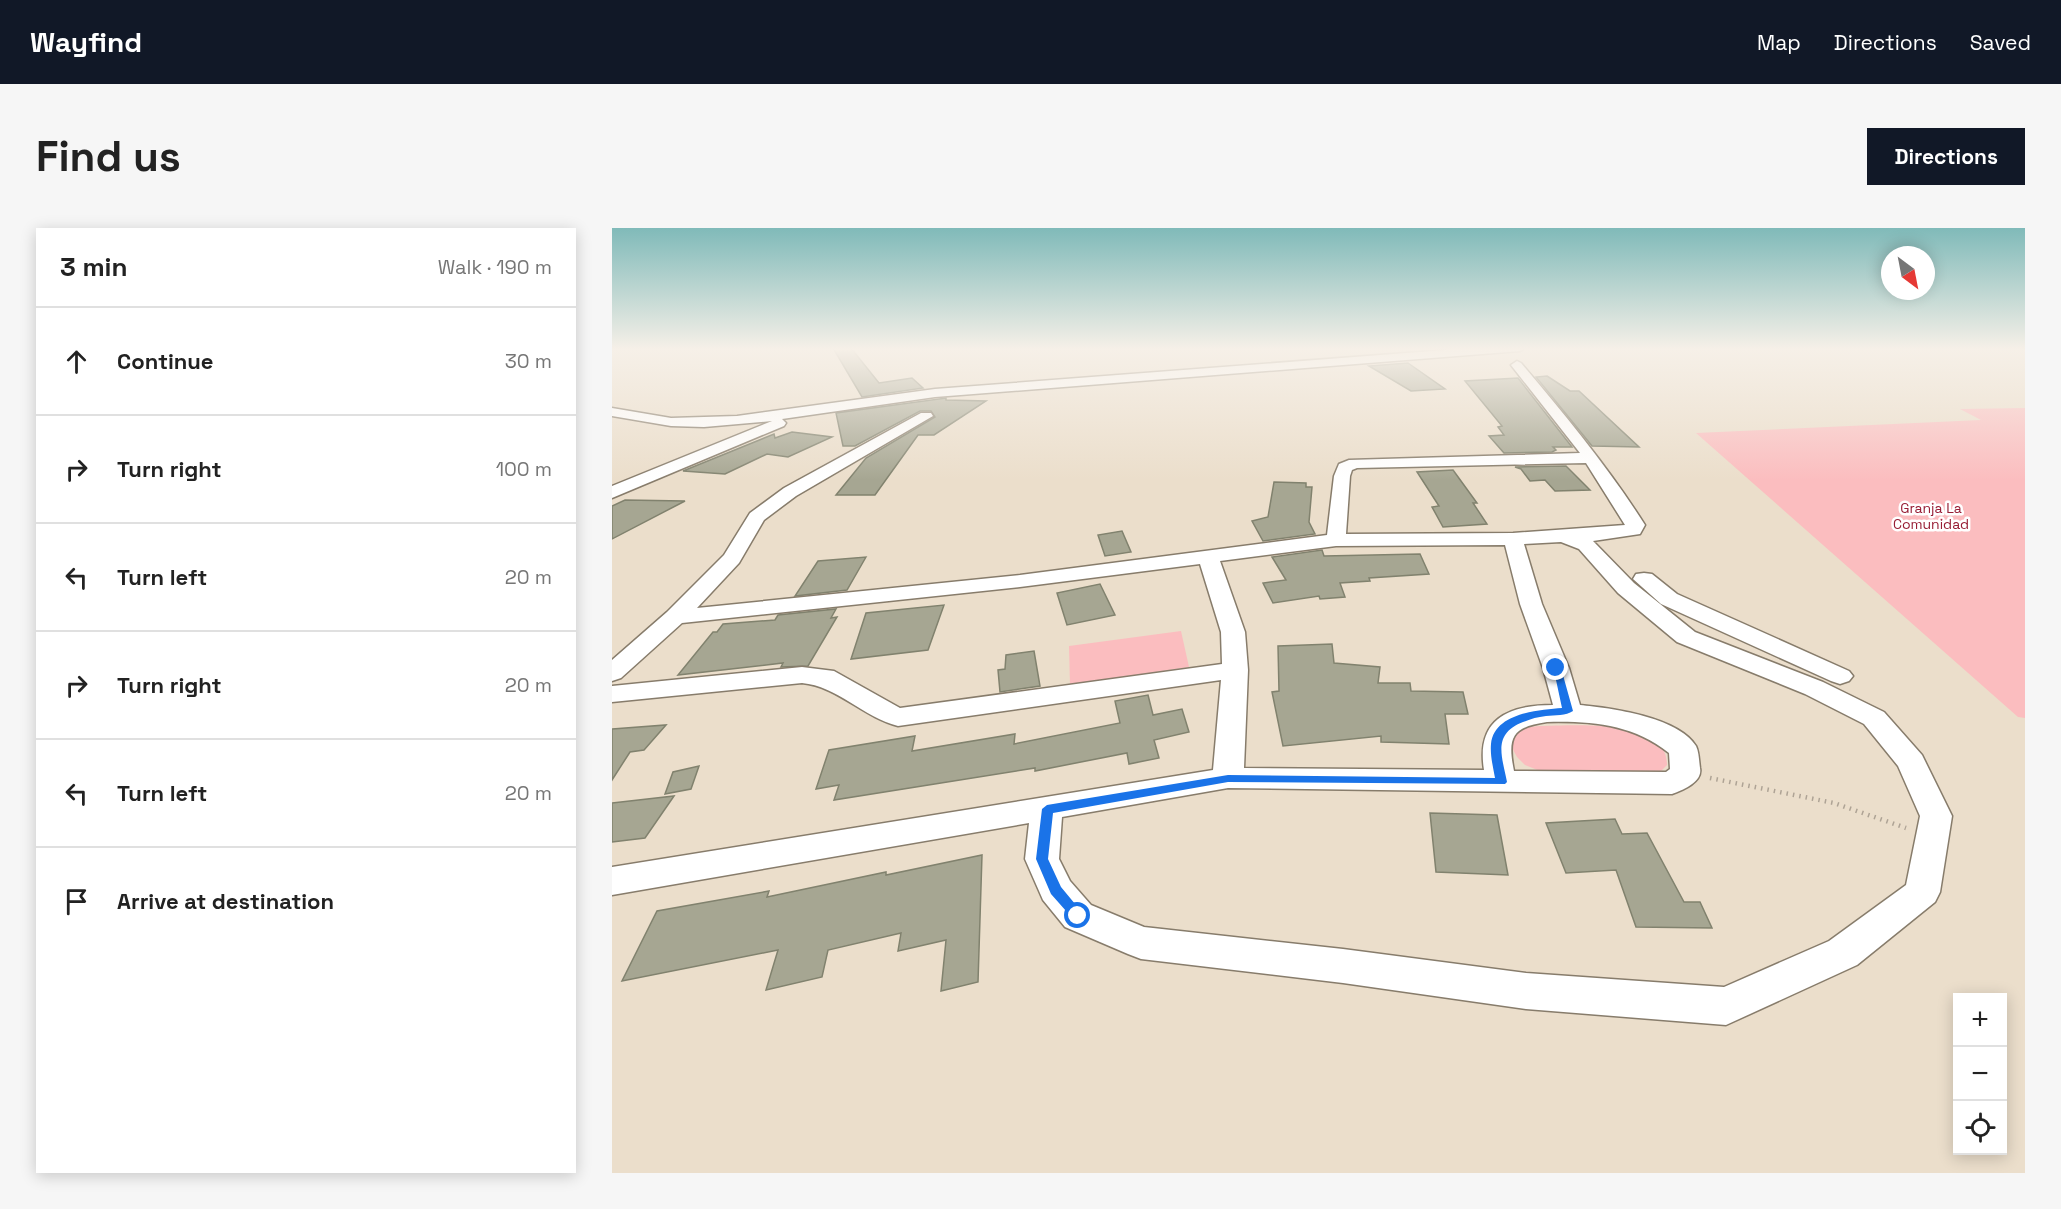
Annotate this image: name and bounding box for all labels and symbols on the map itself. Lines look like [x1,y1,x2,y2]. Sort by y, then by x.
north arrow [1881,246,1935,300]
park label: Granja La Comunidad [1893,499,1969,533]
route end [1542,654,1568,680]
route start [1064,902,1090,928]

